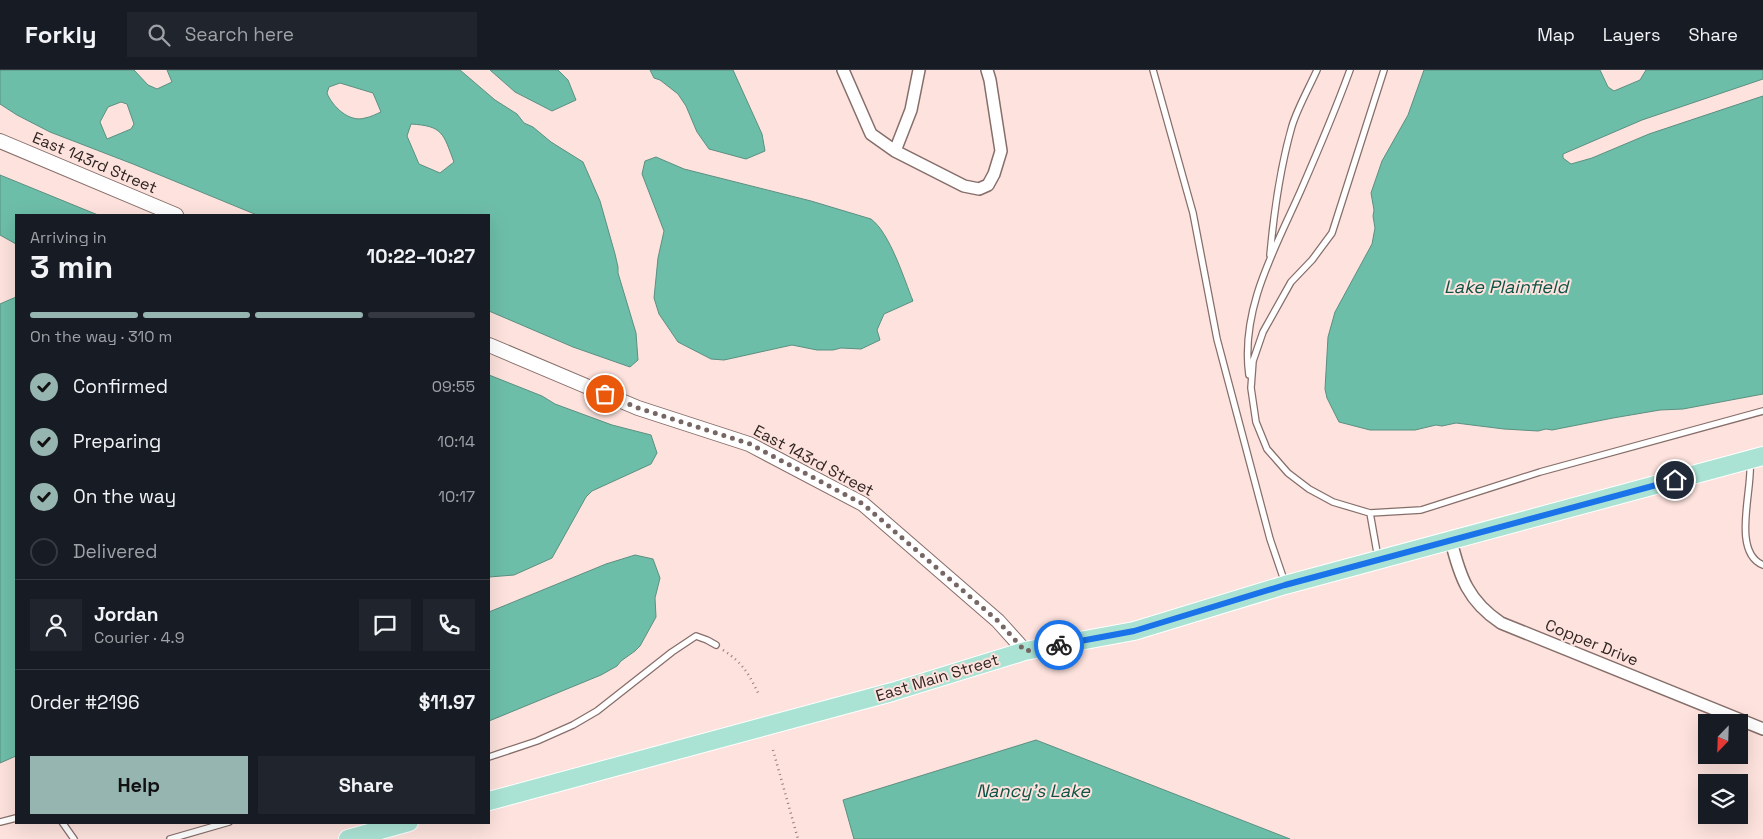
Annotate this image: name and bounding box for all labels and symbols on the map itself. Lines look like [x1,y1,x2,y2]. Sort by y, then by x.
street label: East 143rd Street [29,127,160,198]
water label: Lake Plainfield [1444,275,1570,298]
pin [584,373,626,415]
street label: East 143rd Street [750,420,878,501]
pin [1654,459,1696,501]
street label: Copper Drive [1542,614,1642,671]
courier [1034,620,1084,670]
street label: East Main Street [873,649,1001,706]
north arrow [1698,714,1748,764]
water label: Nancy's Lake [976,779,1091,802]

